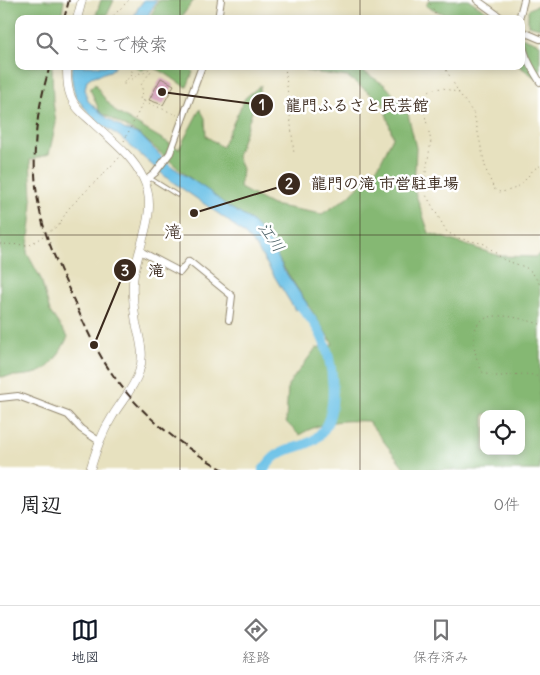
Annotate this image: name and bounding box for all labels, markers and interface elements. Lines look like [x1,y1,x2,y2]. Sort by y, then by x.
search box [15,15,525,70]
icon: search [33,29,61,57]
text: ここで検索 [73,32,168,56]
callout: 龍門ふるさと民芸館 [250,89,439,120]
text: 1 [259,95,265,114]
text: 龍門ふるさと民芸館 [285,95,429,115]
callout: 龍門の滝 市営駐車場 [276,168,469,199]
text: 龍門の滝 市営駐車場 [311,173,459,193]
text: 2 [285,174,293,193]
water label: 江川 [255,218,289,256]
district label: 滝 [164,220,182,243]
callout: 滝 [113,255,174,286]
text: 滝 [148,260,164,280]
text: 3 [121,261,129,280]
map controls [480,410,525,455]
button: locate [480,410,525,455]
text: 周辺 [20,491,62,518]
text: 0件 [493,494,520,514]
tab: 地図 [71,616,99,666]
tab: 経路 [242,616,270,666]
tab: 保存済み [413,616,469,666]

